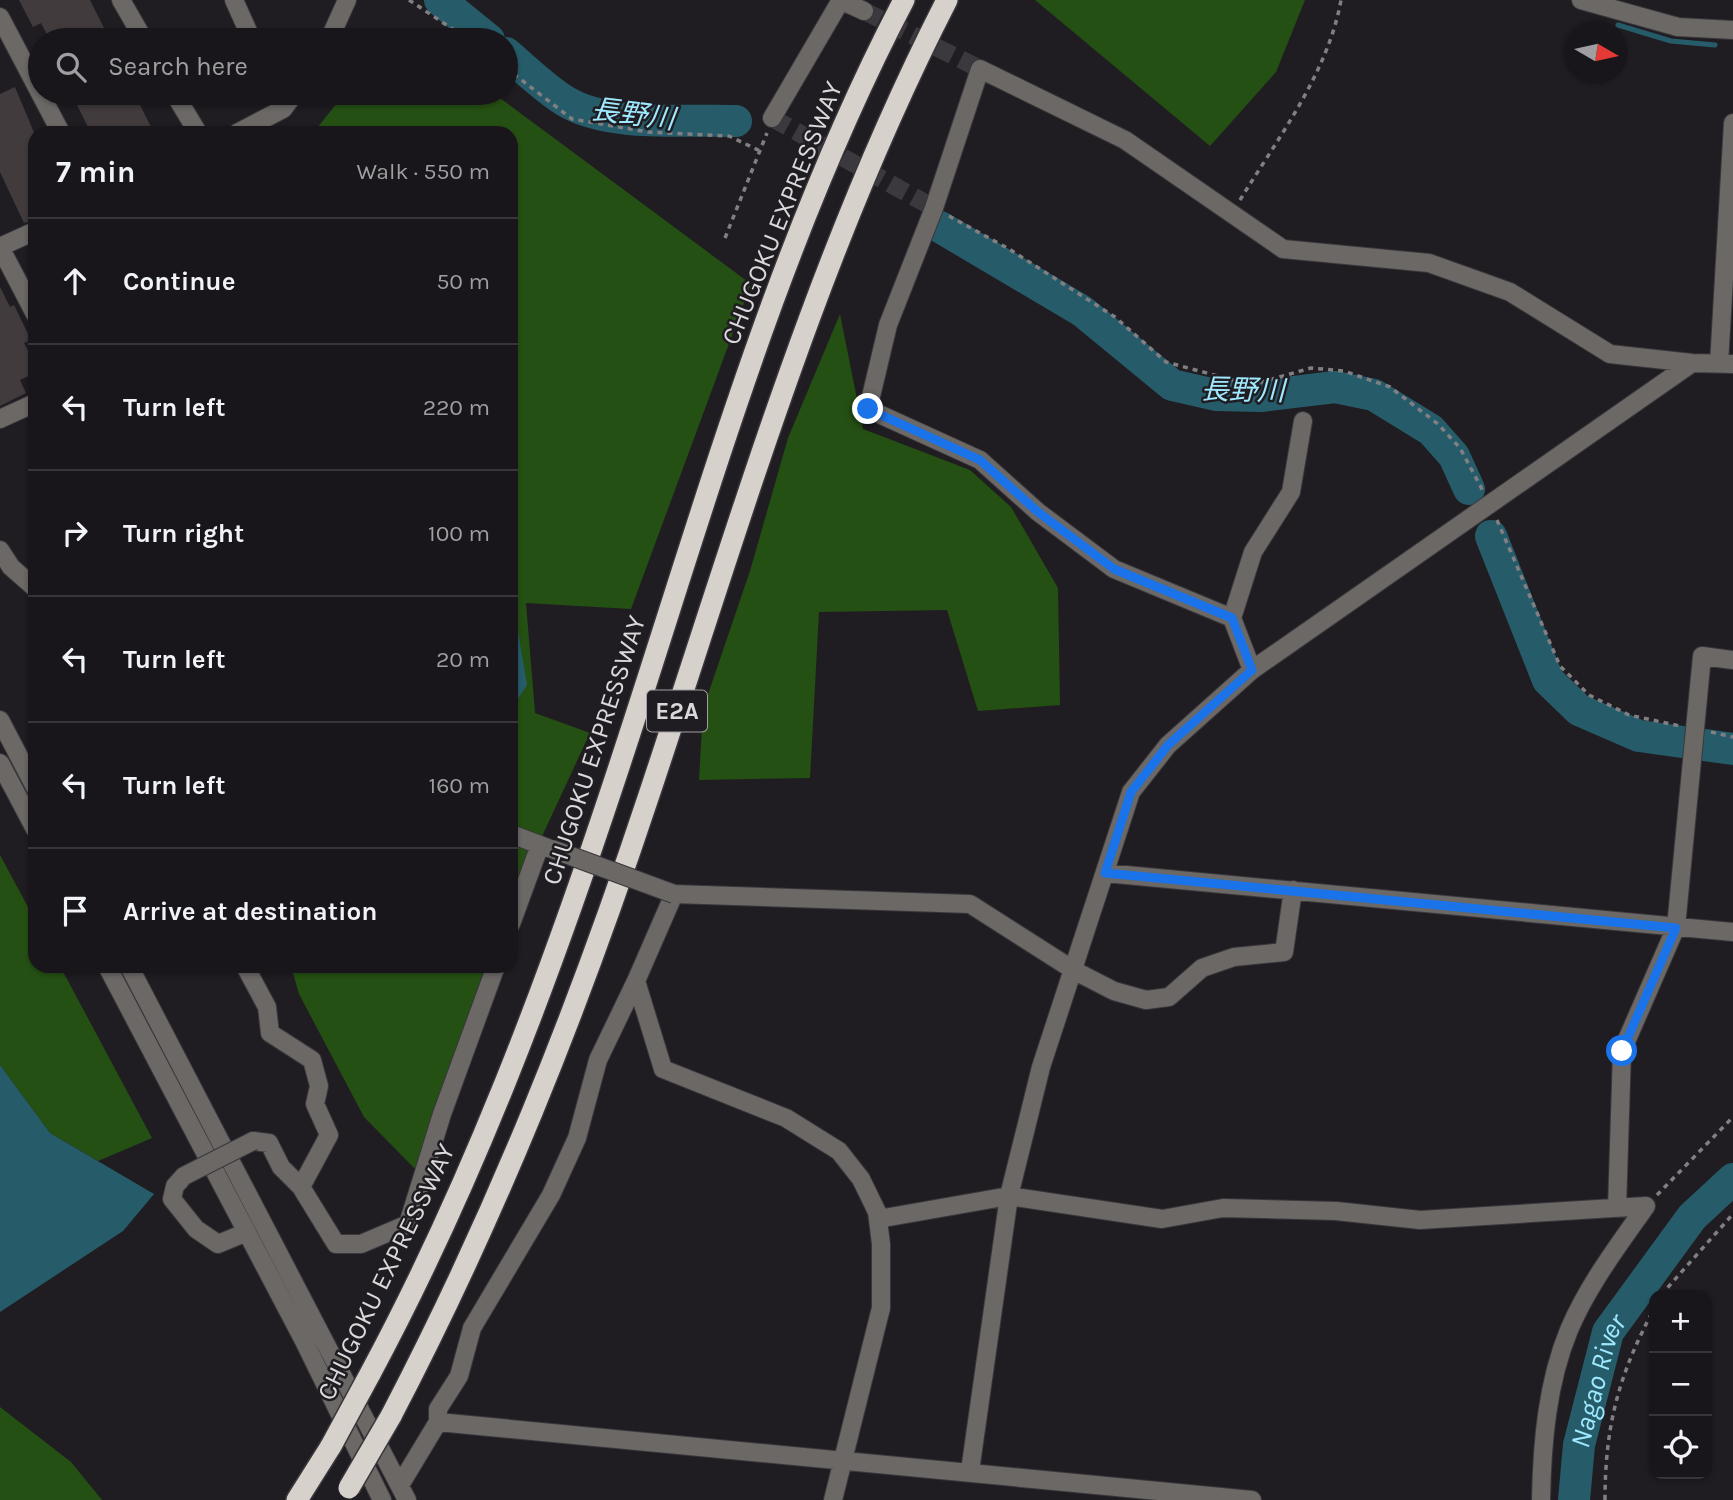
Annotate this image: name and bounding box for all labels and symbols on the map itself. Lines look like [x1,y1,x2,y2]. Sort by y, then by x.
north arrow [1565,21,1628,84]
street label: CHUGOKU EXPRESSWAY [715,76,849,349]
water label: 長野川 [589,93,680,136]
water label: 長野川 [1201,373,1288,407]
route end [852,393,883,424]
street label: CHUGOKU EXPRESSWAY [536,611,652,889]
road number: E2A [647,690,707,732]
route start [1606,1035,1637,1066]
street label: CHUGOKU EXPRESSWAY [310,1138,462,1405]
water label: Nagao River [1562,1306,1633,1451]

